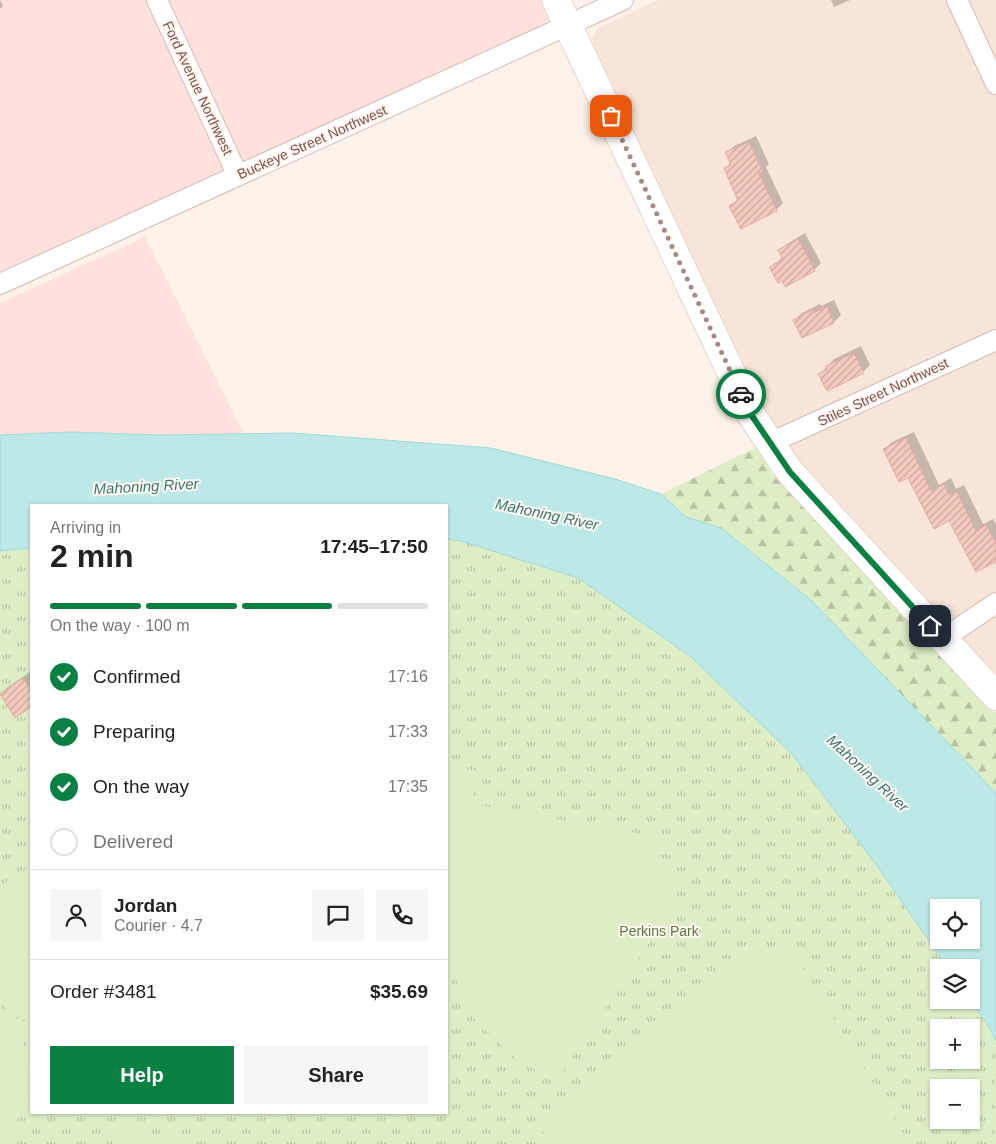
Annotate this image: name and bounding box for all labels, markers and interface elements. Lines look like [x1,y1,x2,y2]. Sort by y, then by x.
street label: Ford Avenue Northwest [160,18,236,158]
pin [590,95,632,137]
street label: Buckeye Street Northwest [235,102,389,182]
icon: bag [597,102,625,130]
street label: Stiles Street Northwest [815,355,951,429]
courier [716,369,766,419]
icon: car [727,380,755,408]
water label: Mahoning River [93,475,200,497]
water label: Mahoning River [494,495,601,533]
text: Arriving in [50,519,121,536]
text: 17:45–17:50 [320,536,428,557]
text: 2 min [50,538,134,574]
pin [909,605,951,647]
icon: home [916,612,944,640]
text: On the way · 100 m [50,617,190,634]
icon: check [50,663,78,691]
text: Confirmed [93,666,181,687]
text: 17:16 [388,668,428,685]
icon: check [50,718,78,746]
text: Preparing [93,721,175,742]
text: 17:33 [388,723,428,740]
water label: Mahoning River [824,731,913,816]
icon: check [50,773,78,801]
text: On the way [93,776,189,797]
text: 17:35 [388,778,428,795]
text: Delivered [93,831,173,852]
button: person [50,889,102,941]
button: chat [312,889,364,941]
button: phone [376,889,428,941]
text: Jordan [114,895,177,916]
map controls [930,899,980,1129]
button: locate [930,899,980,949]
text: Courier · 4.7 [114,917,203,934]
park label: Perkins Park [619,923,700,939]
button: layers [930,959,980,1009]
text: Order #3481 [50,981,157,1002]
text: $35.69 [370,981,428,1002]
button: + [930,1019,980,1069]
button: Help [50,1046,234,1104]
button: Share [244,1046,428,1104]
button: − [930,1079,980,1129]

